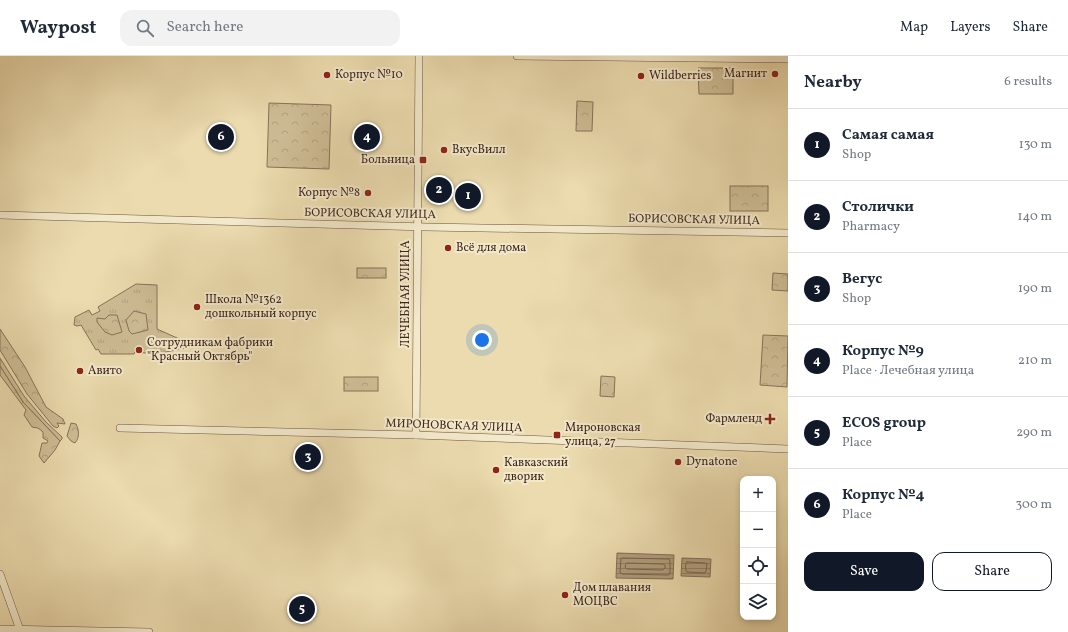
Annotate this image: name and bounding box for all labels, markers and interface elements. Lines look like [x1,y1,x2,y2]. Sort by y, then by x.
search box [120,10,400,46]
text: Waypost [20,15,96,41]
icon: search [134,17,156,39]
text: Search here [166,17,243,38]
text: Map [900,18,928,37]
text: Layers [950,18,990,37]
text: Share [1012,18,1048,37]
place label: Магнит [724,66,767,82]
place label: Корпус №10 [335,67,403,83]
place label: Wildberries [649,68,711,84]
marker: Магнит [770,69,780,79]
marker: Корпус №10 [322,70,332,80]
marker: Wildberries [636,71,646,81]
text: Nearby [804,71,862,94]
text: 6 results [1004,73,1052,91]
pin: 6 [208,122,234,152]
pin: 4 [354,122,380,152]
text: Самая самая [842,125,934,146]
text: 1 [814,136,820,154]
text: 130 m [1019,136,1052,154]
place label: ВкусВилл [452,142,506,158]
marker: ВкусВилл [439,145,449,155]
text: Shop [842,146,871,164]
place label: Больница [361,152,415,168]
marker: Больница [418,155,428,165]
pin: 2 [426,175,452,205]
pin: 1 [455,181,481,211]
place label: Корпус №8 [298,185,360,201]
marker: Корпус №8 [363,188,373,198]
text: Столички [842,197,914,218]
street label: БОРИСОВСКАЯ УЛИЦА [304,205,437,223]
text: 2 [814,208,820,226]
text: 140 m [1018,208,1052,226]
street label: БОРИСОВСКАЯ УЛИЦА [628,211,761,229]
text: Pharmacy [842,218,900,236]
street label: ЛЕЧЕБНАЯ УЛИЦА [398,240,414,348]
place label: Всё для дома [456,240,526,256]
marker: Всё для дома [443,243,453,253]
text: Вегус [842,269,882,290]
text: 3 [814,280,820,298]
text: 190 m [1018,280,1052,298]
text: Shop [842,290,871,308]
place label: Школа №1362 дошкольный корпус [205,292,317,322]
marker: Школа №1362 дошкольный корпус [192,302,202,312]
your location [472,330,492,350]
place label: Сотрудникам фабрики "Красный Октябрь" [147,335,273,365]
text: Корпус №9 [842,341,924,362]
marker: Сотрудникам фабрики "Красный Октябрь" [134,345,144,355]
text: 4 [813,352,821,370]
text: 210 m [1018,352,1052,370]
text: Place · Лечебная улица [842,362,974,380]
place label: Авито [88,363,122,379]
marker: Авито [75,366,85,376]
place label: Фармленд [705,411,762,427]
text: ECOS group [842,413,926,434]
marker: Фармленд [765,414,775,424]
street label: МИРОНОВСКАЯ УЛИЦА [385,416,523,436]
place label: Мироновская улица, 27 [565,420,641,450]
text: 5 [814,424,820,442]
text: 290 m [1016,424,1052,442]
marker: Мироновская улица, 27 [552,430,562,440]
text: Place [842,434,872,452]
pin: 3 [295,442,321,472]
place label: Dynatone [686,454,738,470]
place label: Кавказский дворик [504,455,568,485]
marker: Dynatone [673,457,683,467]
marker: Кавказский дворик [491,465,501,475]
map controls [740,476,776,620]
button: + [740,476,776,512]
text: Корпус №4 [842,485,925,506]
text: 6 [813,496,821,514]
text: 300 m [1016,496,1052,514]
text: Place [842,506,872,524]
button: − [740,512,776,548]
button: locate [740,548,776,584]
button: Save [804,552,924,591]
button: Share [932,552,1052,591]
place label: Дом плавания МОЦВС [573,580,651,610]
button: layers [740,584,776,620]
marker: Дом плавания МОЦВС [560,590,570,600]
pin: 5 [289,594,315,624]

